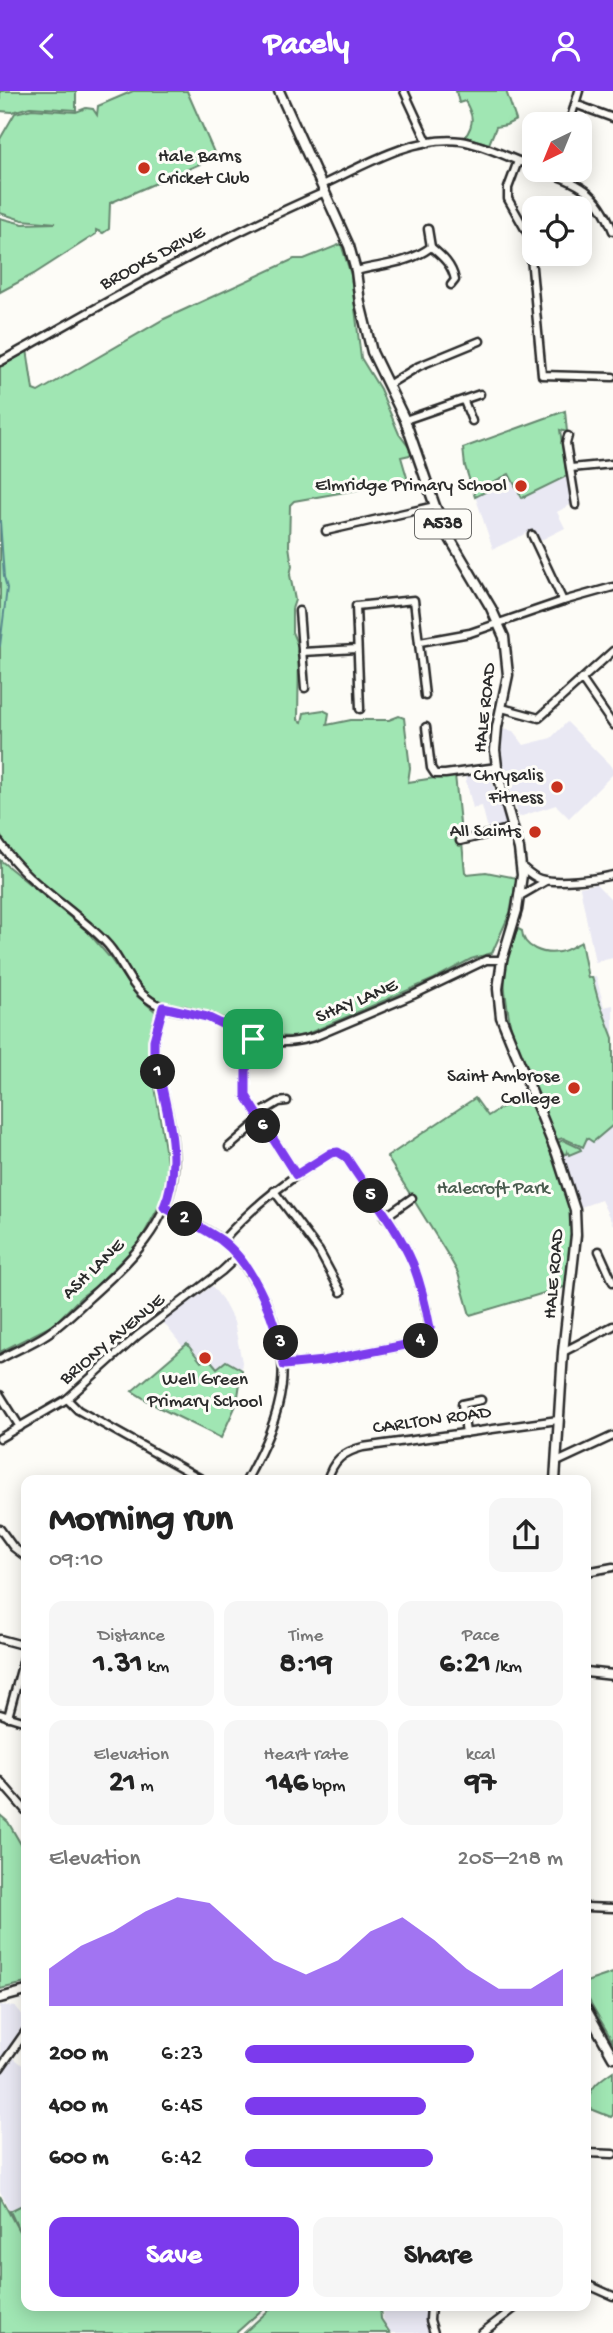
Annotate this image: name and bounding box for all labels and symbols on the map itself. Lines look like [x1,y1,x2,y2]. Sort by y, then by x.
north arrow [522,112,592,182]
place label: Hale Barns Cricket Club [158,146,250,191]
marker: Hale Barns Cricket Club [136,160,152,176]
street label: BROOKS DRIVE [96,221,210,297]
place label: Elmridge Primary School [315,475,507,498]
marker: Elmridge Primary School [513,478,529,494]
road number: A538 [415,509,471,538]
street label: HALE ROAD [470,661,502,754]
place label: Chrysalis Fitness [474,765,544,810]
marker: Chrysalis Fitness [549,779,565,795]
place label: All Saints [450,821,522,844]
marker: All Saints [527,824,543,840]
street label: SHAY LANE [313,974,402,1030]
pin [223,1009,283,1069]
pin: 1 [140,1055,176,1089]
place label: Saint Ambrose College [447,1066,560,1111]
marker: Saint Ambrose College [566,1080,582,1096]
pin: 6 [246,1109,280,1143]
park label: Halecroft Park [437,1178,551,1201]
pin: 5 [354,1179,388,1213]
pin: 2 [168,1201,202,1237]
street label: HALE ROAD [540,1227,570,1320]
street label: ASH LANE [58,1234,131,1305]
street label: BRIONY AVENUE [55,1289,171,1391]
pin: 4 [404,1323,438,1359]
pin: 3 [264,1325,298,1361]
marker: Well Green Primary School [197,1350,213,1366]
place label: Well Green Primary School [146,1369,263,1414]
street label: CARLTON ROAD [371,1401,493,1441]

